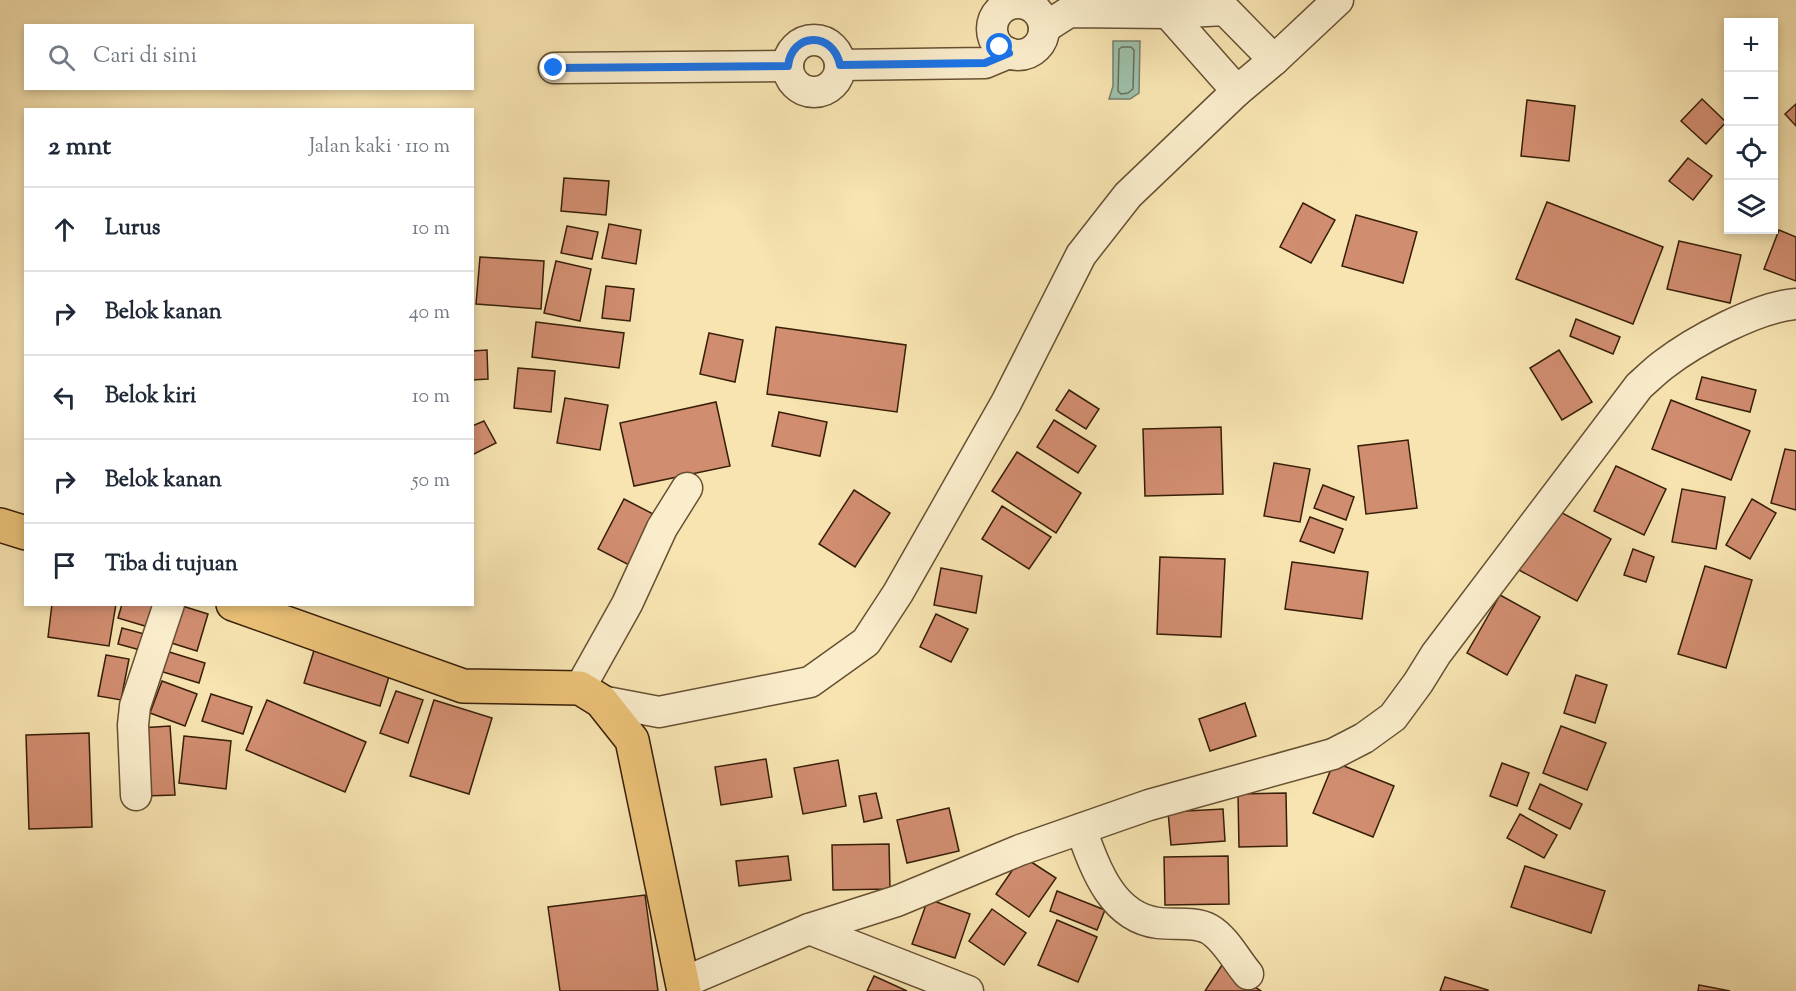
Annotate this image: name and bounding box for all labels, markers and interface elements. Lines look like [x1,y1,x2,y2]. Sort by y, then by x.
map controls [1724,18,1778,234]
button: + [1724,18,1778,72]
search box [24,24,474,90]
route start [986,33,1012,59]
icon: search [45,41,78,74]
text: Cari di sini [93,41,197,73]
route end [540,54,566,80]
button: − [1724,72,1778,126]
button: locate [1724,126,1778,180]
text: 2 mnt [48,129,111,166]
text: Jalan kaki · 110 m [309,133,450,162]
button: layers [1724,180,1778,234]
icon: ahead [48,213,81,246]
text: Lurus [105,213,161,245]
text: 10 m [412,215,450,244]
icon: right [48,297,81,330]
text: Belok kanan [105,297,222,329]
text: 40 m [409,299,450,328]
icon: left [48,381,81,414]
text: Belok kiri [105,381,196,413]
text: 10 m [412,383,450,412]
icon: right [48,465,81,498]
text: Belok kanan [105,465,222,497]
text: 50 m [412,467,450,496]
icon: arrive [48,549,81,582]
text: Tiba di tujuan [105,549,238,581]

